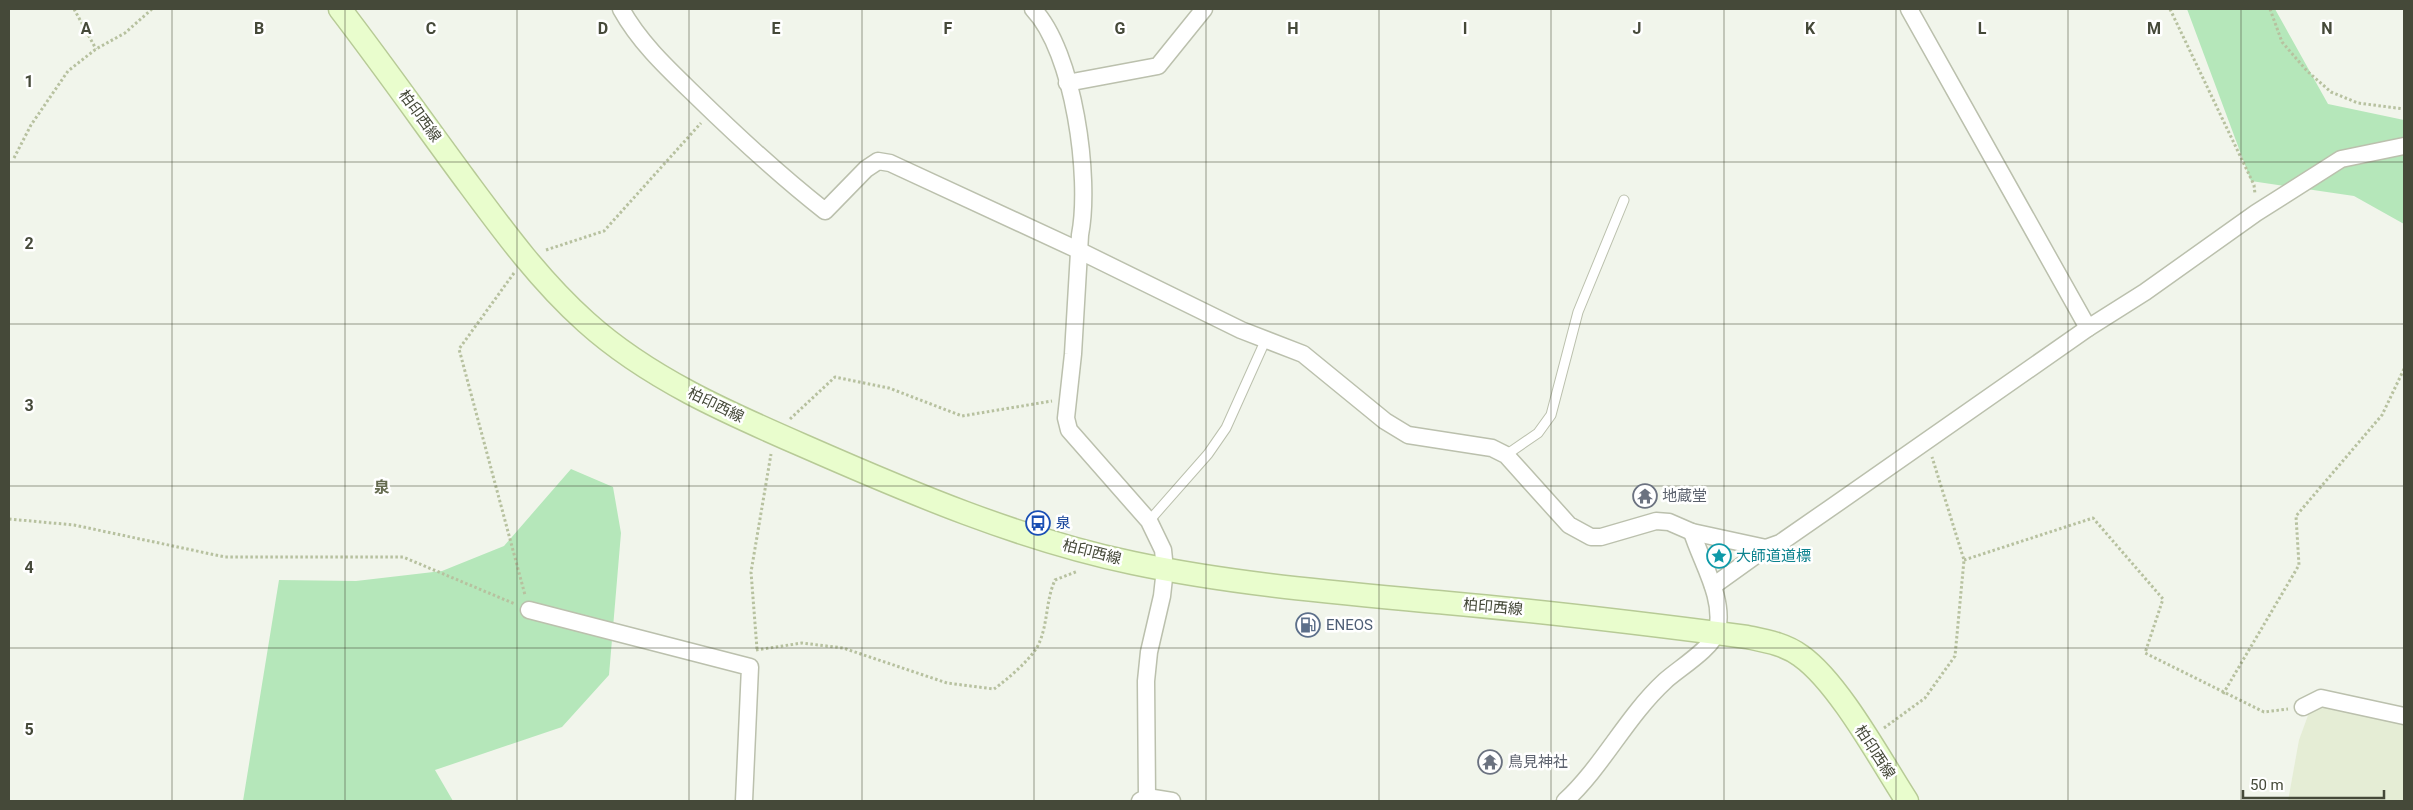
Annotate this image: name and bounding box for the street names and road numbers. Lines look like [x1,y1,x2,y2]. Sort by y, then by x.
street label: 柏印西線 [395,86,445,146]
street label: 柏印西線 [685,384,747,426]
street label: 柏印西線 [1061,536,1123,568]
street label: 柏印西線 [1462,595,1524,619]
street label: 柏印西線 [1851,722,1899,782]

